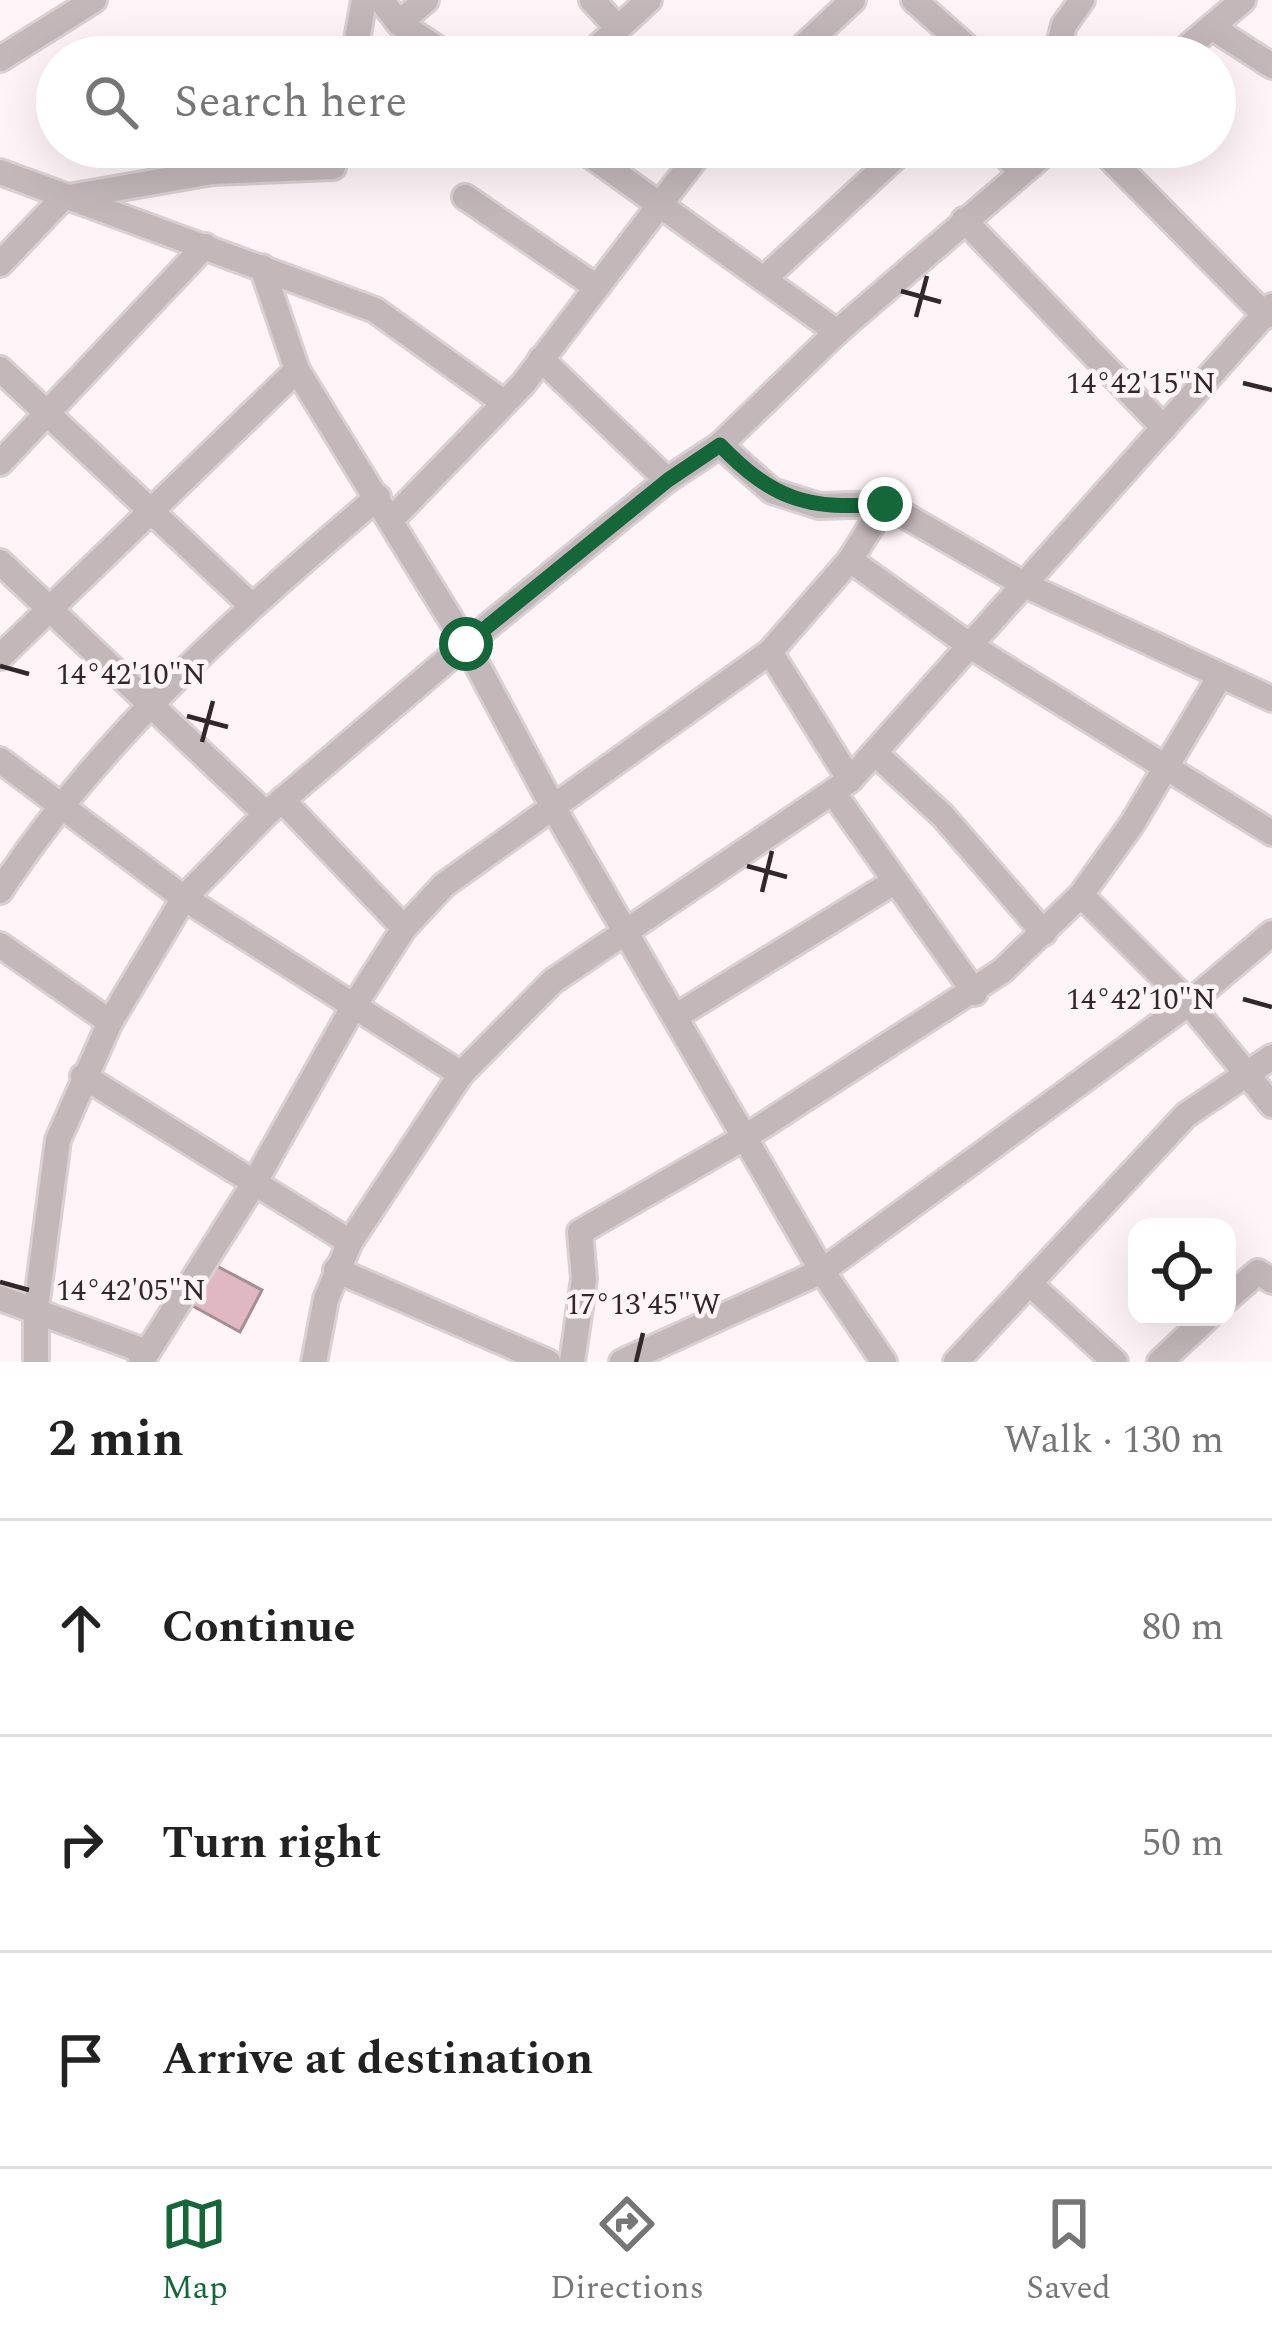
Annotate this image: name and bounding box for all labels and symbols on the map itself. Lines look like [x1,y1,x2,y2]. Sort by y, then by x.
text: 14°42'15"N [1066,361,1216,407]
route end [858,477,912,531]
route start [439,617,493,671]
text: 14°42'10"N [56,652,206,698]
text: 14°42'10"N [1066,977,1216,1023]
text: 14°42'05"N [56,1268,206,1314]
text: 17°13'45"W [565,1282,721,1328]

